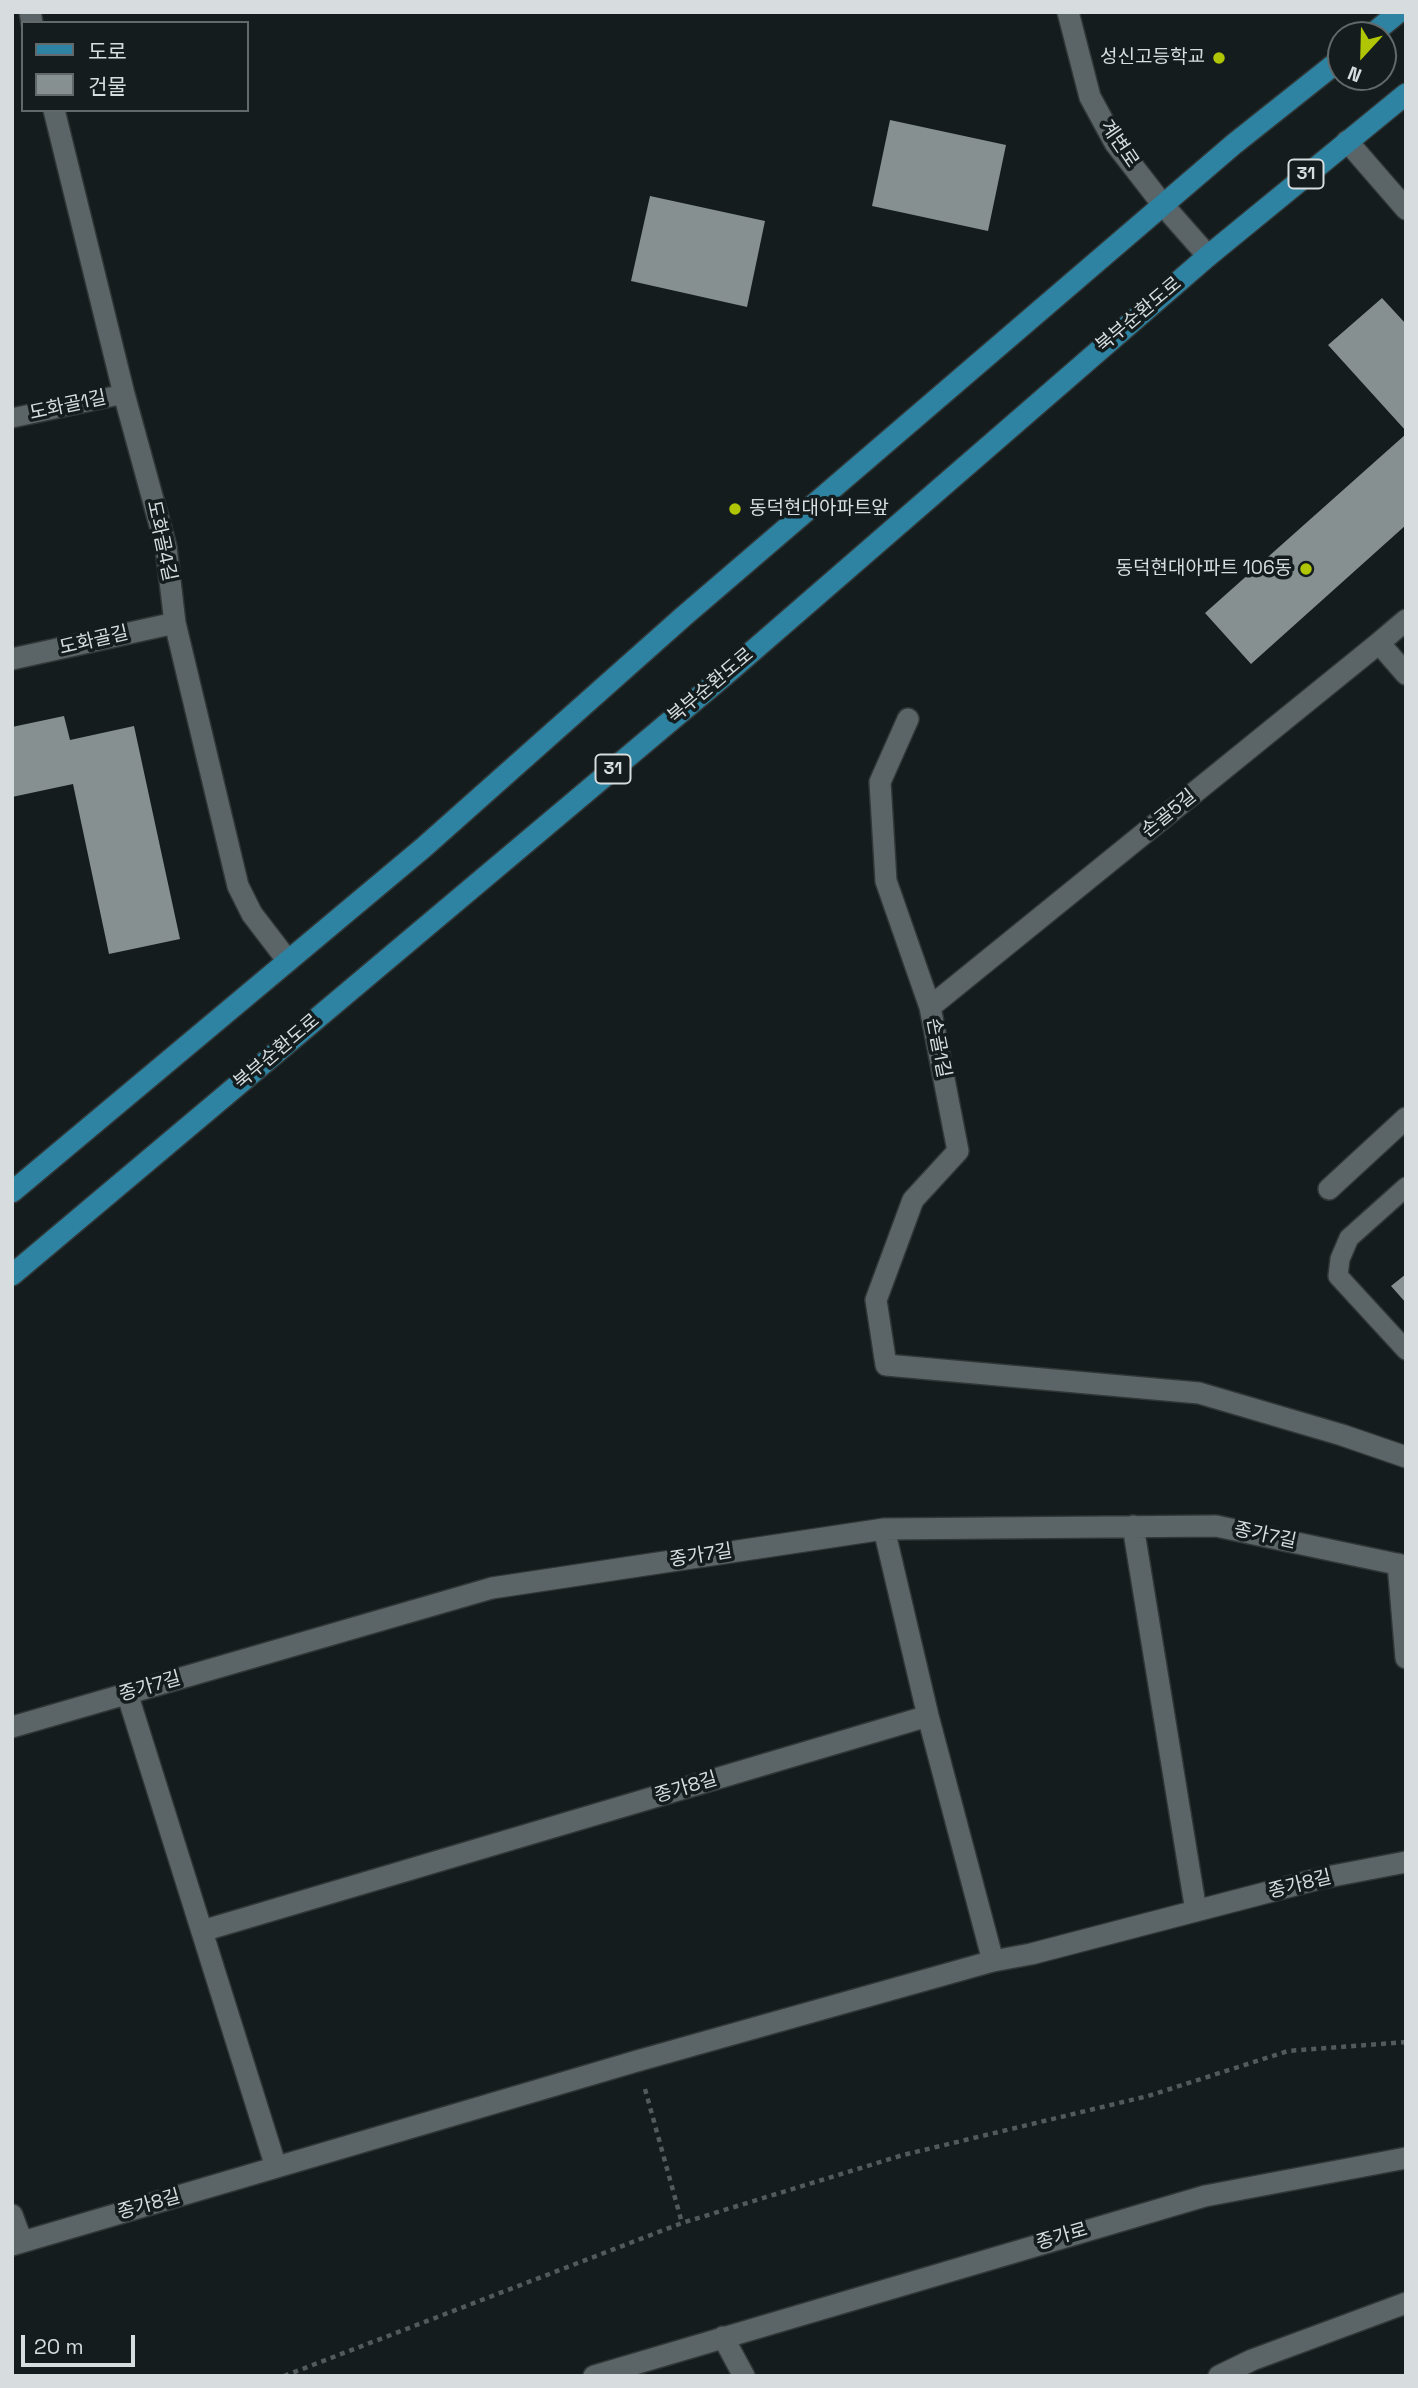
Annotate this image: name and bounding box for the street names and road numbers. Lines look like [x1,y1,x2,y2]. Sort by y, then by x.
street label: 계변로 [1095,116,1143,172]
road number: 31 [1288,160,1324,188]
street label: 북부순환도로 [1092,273,1186,357]
street label: 도화골1길 [28,387,108,425]
street label: 도화골4길 [141,499,181,583]
street label: 도화골길 [57,622,131,660]
street label: 북부순환도로 [664,644,758,728]
road number: 31 [596,754,630,784]
street label: 손골5길 [1137,785,1201,843]
street label: 북부순환도로 [230,1010,324,1094]
street label: 손골1길 [921,1016,955,1080]
street label: 종가7길 [1232,1518,1298,1554]
street label: 종가7길 [668,1540,734,1572]
street label: 종가7길 [117,1667,183,1707]
street label: 종가8길 [652,1768,720,1808]
street label: 종가8길 [1266,1866,1334,1904]
street label: 종가8길 [115,2185,183,2225]
street label: 종가로 [1034,2219,1090,2255]

